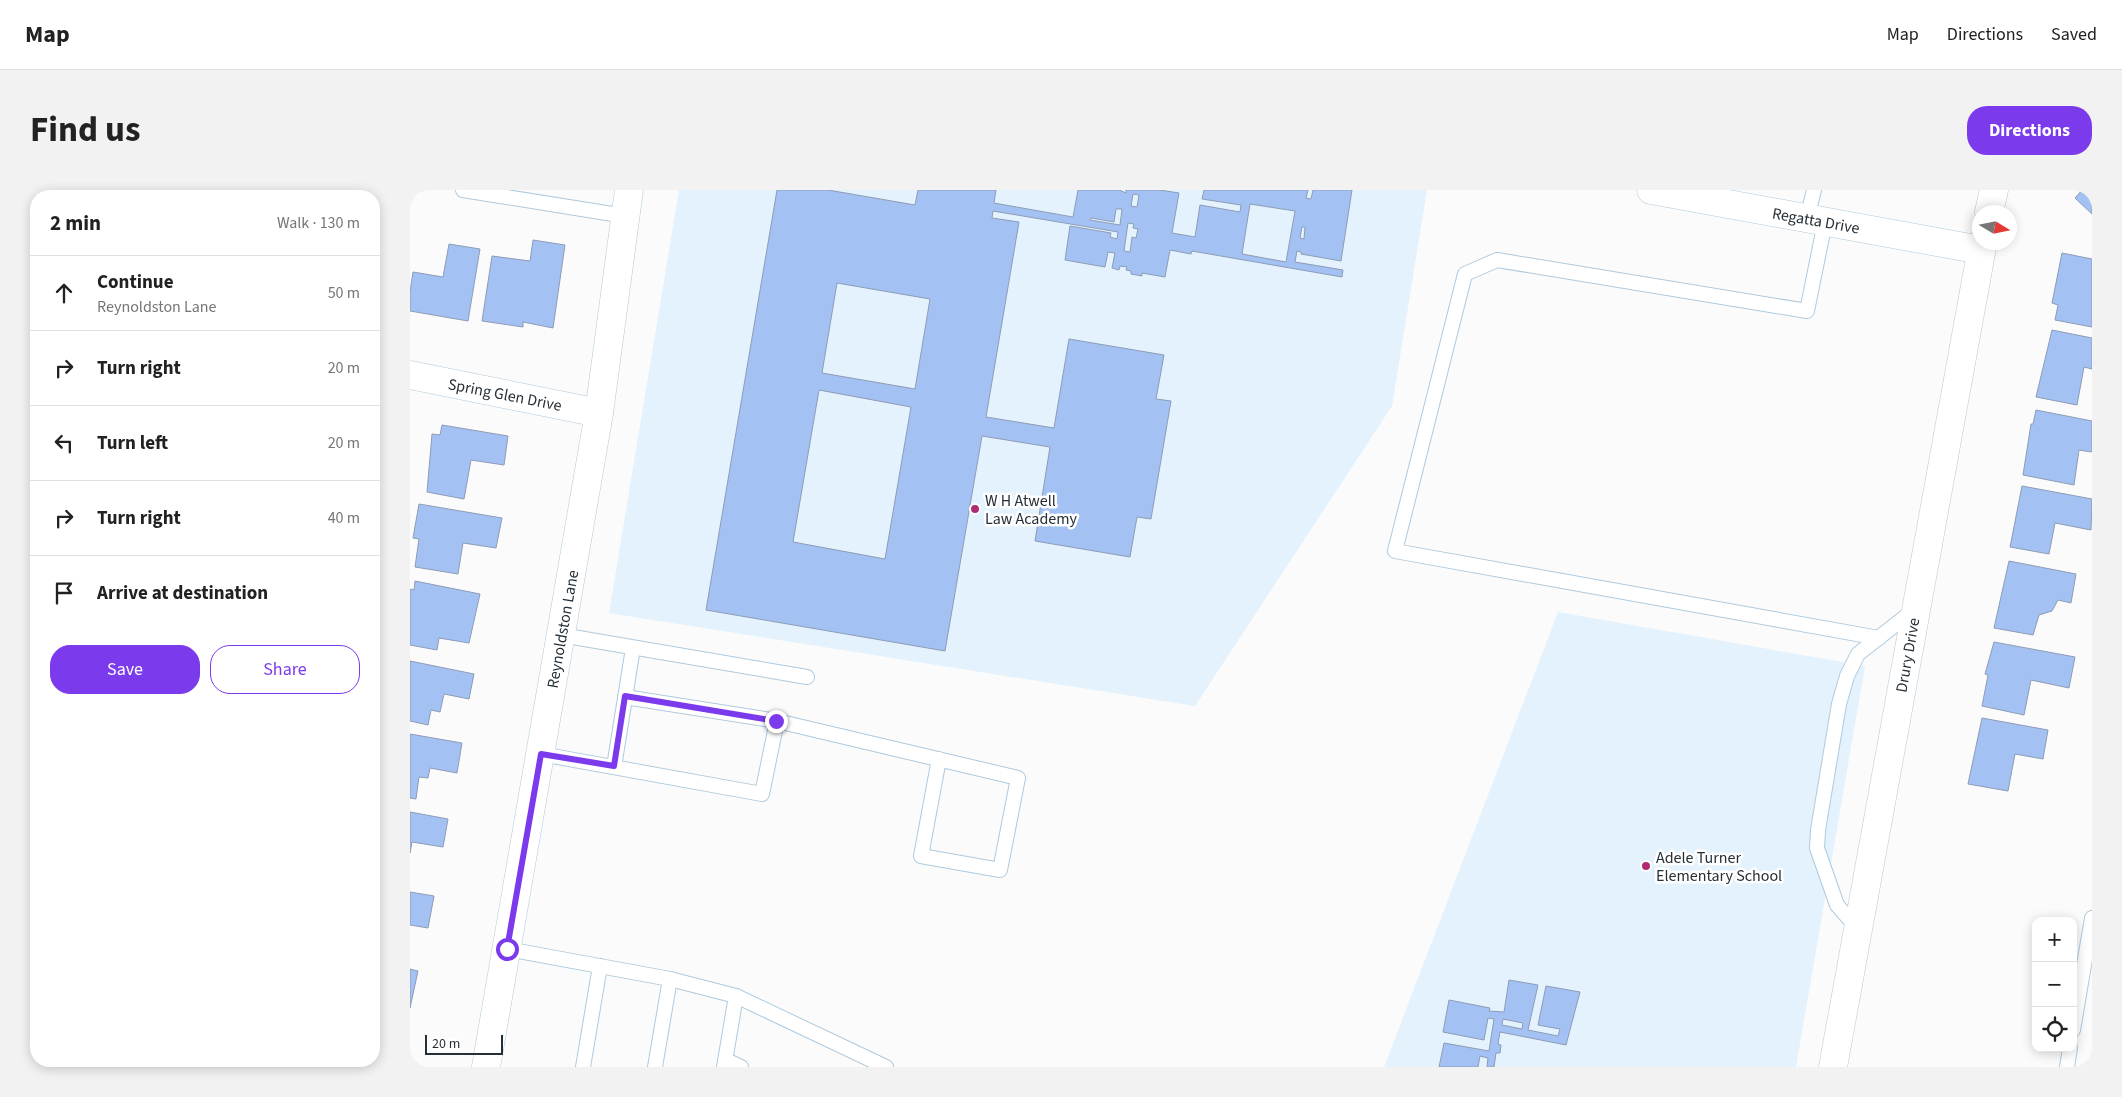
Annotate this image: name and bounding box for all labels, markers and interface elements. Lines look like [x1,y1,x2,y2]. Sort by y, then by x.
text: Map [25,17,70,52]
text: Map [1887,22,1919,47]
text: Directions [1947,22,2023,47]
text: Saved [2051,22,2097,47]
text: Find us [30,105,140,155]
button: Directions [1967,106,2092,155]
street label: Regatta Drive [1770,202,1861,240]
north arrow [1972,205,2017,250]
text: 2 min [50,208,101,238]
text: Walk · 130 m [277,212,360,234]
text: Continue [97,269,174,296]
icon: ahead [50,279,78,307]
text: 50 m [328,282,360,304]
text: Reynoldston Lane [97,296,217,318]
icon: right [50,354,78,382]
text: Turn right [97,355,181,382]
text: 20 m [328,357,360,379]
street label: Spring Glen Drive [446,373,564,417]
icon: left [50,429,78,457]
text: Turn left [97,430,168,457]
text: 20 m [328,432,360,454]
place label: W H Atwell Law Academy [985,490,1078,530]
marker: W H Atwell Law Academy [969,503,981,515]
icon: right [50,504,78,532]
text: Turn right [97,505,181,532]
text: 40 m [328,507,360,529]
street label: Reynoldston Lane [542,568,584,690]
icon: arrive [50,579,78,607]
text: Arrive at destination [97,580,268,607]
street label: Drury Drive [1891,616,1925,694]
button: Save [50,645,200,694]
button: Share [210,645,360,694]
route end [765,710,788,733]
place label: Adele Turner Elementary School [1656,847,1782,887]
marker: Adele Turner Elementary School [1640,860,1652,872]
map controls [2032,917,2077,1052]
button: + [2032,917,2077,962]
route start [496,938,519,961]
button: − [2032,962,2077,1007]
button: locate [2032,1007,2077,1052]
scale bar [425,1032,502,1055]
text: 20 m [432,1034,460,1054]

